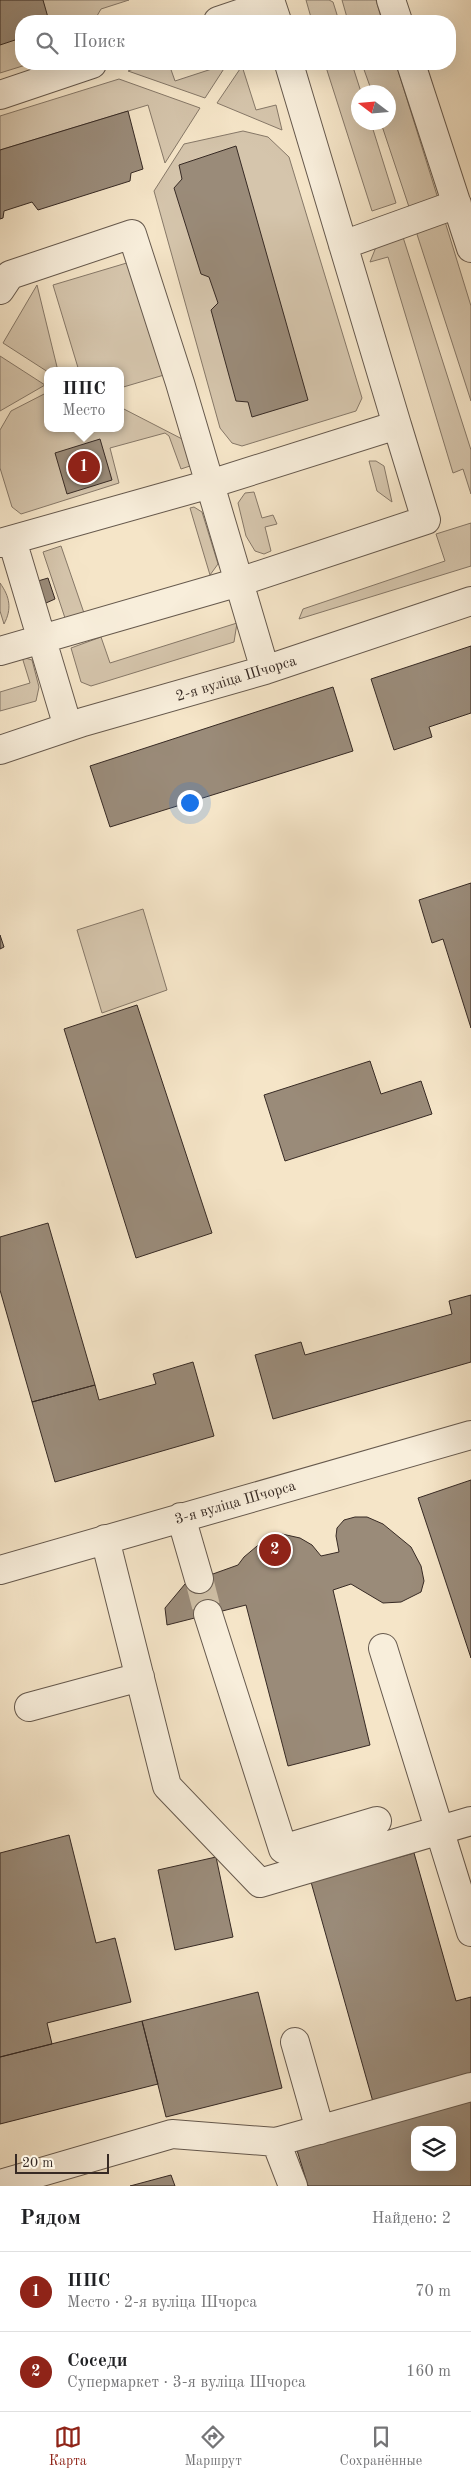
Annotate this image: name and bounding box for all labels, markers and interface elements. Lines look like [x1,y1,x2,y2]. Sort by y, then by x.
search box [15,15,456,70]
icon: search [33,29,61,57]
text: Поиск [73,33,125,52]
north arrow [351,85,396,130]
popup [44,367,124,432]
text: ППС [62,380,106,399]
text: Место [62,403,106,419]
pin: 1 [68,448,100,486]
street label: 2-я вуліца Шчорса [174,654,299,705]
your location [177,790,203,816]
street label: 3-я вуліца Шчорса [173,1479,298,1528]
pin: 2 [259,1531,291,1569]
map controls [411,2126,456,2171]
button: layers [411,2126,456,2171]
scale bar [15,2151,109,2174]
text: 20 m [22,2156,53,2170]
text: Рядом [20,2208,81,2229]
text: Найдено: 2 [372,2211,451,2227]
text: ППС [67,2272,110,2291]
text: 1 [31,2284,41,2300]
text: 70 m [415,2284,451,2300]
text: Место · 2-я вуліца Шчорса [67,2295,257,2311]
text: Соседи [67,2352,128,2371]
text: 2 [31,2364,41,2380]
text: 160 m [406,2364,451,2380]
text: Супермаркет · 3-я вуліца Шчорса [67,2375,306,2391]
tab: Карта [49,2423,87,2470]
tab: Маршрут [184,2423,242,2470]
tab: Сохранённые [340,2423,422,2470]

